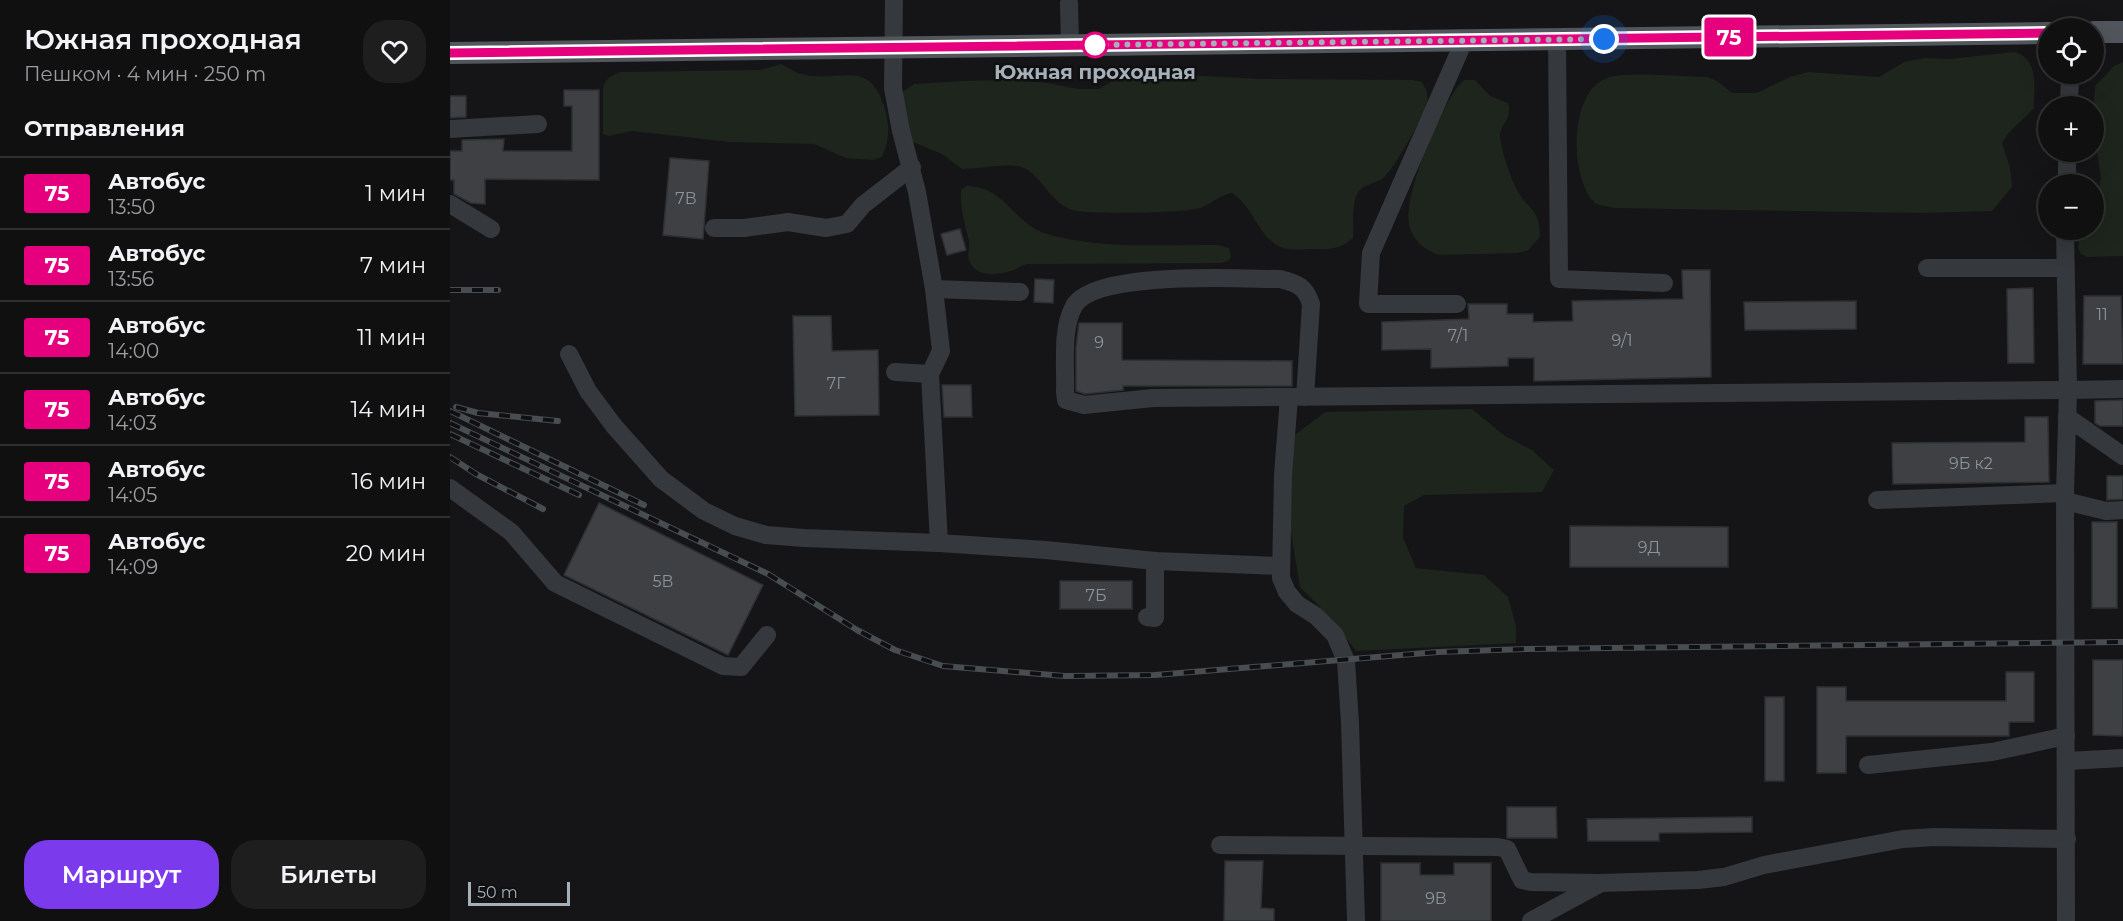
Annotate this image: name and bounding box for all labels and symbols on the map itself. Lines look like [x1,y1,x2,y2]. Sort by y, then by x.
line badge: 75 [1702,18,1756,57]
your location [1589,24,1619,54]
marker: Южная проходная [1082,32,1108,58]
place label: Южная проходная [994,60,1196,84]
house number: 7В [675,189,697,208]
house number: 11 [2096,305,2108,324]
house number: 7/1 [1448,326,1468,345]
house number: 9/1 [1611,331,1633,350]
house number: 9 [1094,333,1104,352]
house number: 7Г [827,374,846,393]
house number: 9Б к2 [1949,454,1993,473]
house number: 9Д [1638,538,1661,557]
house number: 5В [652,572,674,591]
house number: 7Б [1085,586,1107,605]
scale bar [468,879,570,906]
house number: 9В [1425,889,1447,908]

